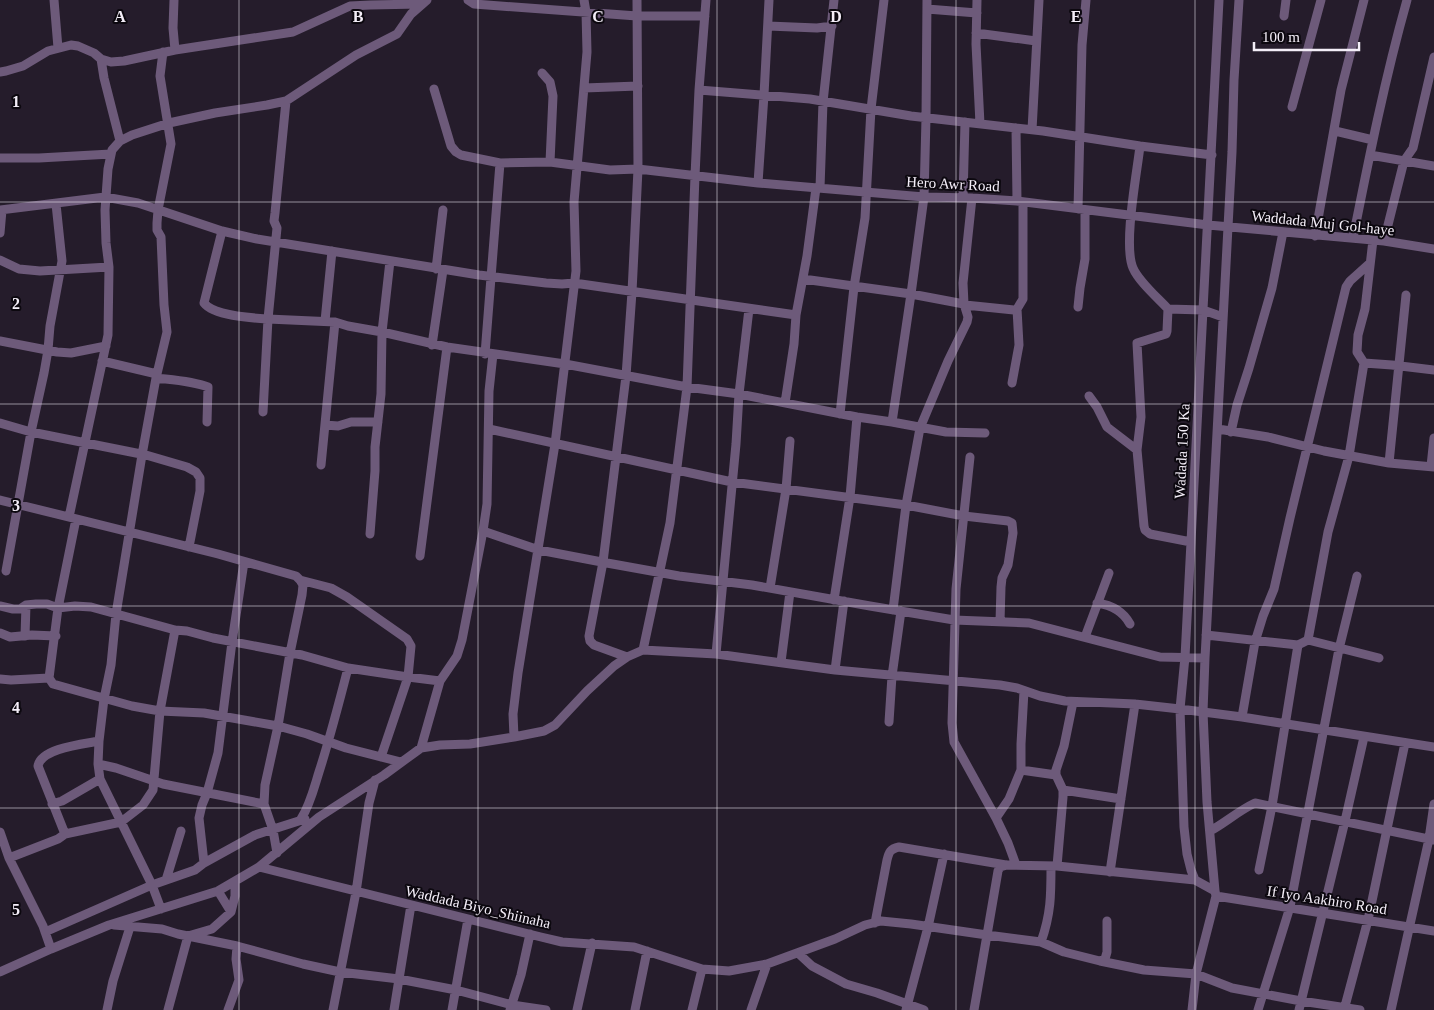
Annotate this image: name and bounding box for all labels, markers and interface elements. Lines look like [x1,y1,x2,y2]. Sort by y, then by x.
text: A [114,8,126,25]
text: B [353,8,364,25]
text: C [592,8,604,25]
text: D [830,8,842,25]
text: E [1071,8,1081,25]
scale bar [1254,20,1359,52]
text: 100 m [1262,29,1300,45]
text: 1 [12,93,20,110]
street label: Hero Awr Road [906,174,1001,194]
street label: Waddada Muj Gol-haye [1251,208,1396,239]
text: 2 [12,295,20,312]
street label: Wadada 150 Ka [1172,403,1193,499]
text: 3 [12,497,20,514]
text: 4 [12,699,20,716]
street label: Waddada Biyo_Shiinaha [404,883,552,932]
street label: If Iyo Aakhiro Road [1266,883,1389,917]
text: 5 [12,901,20,918]

